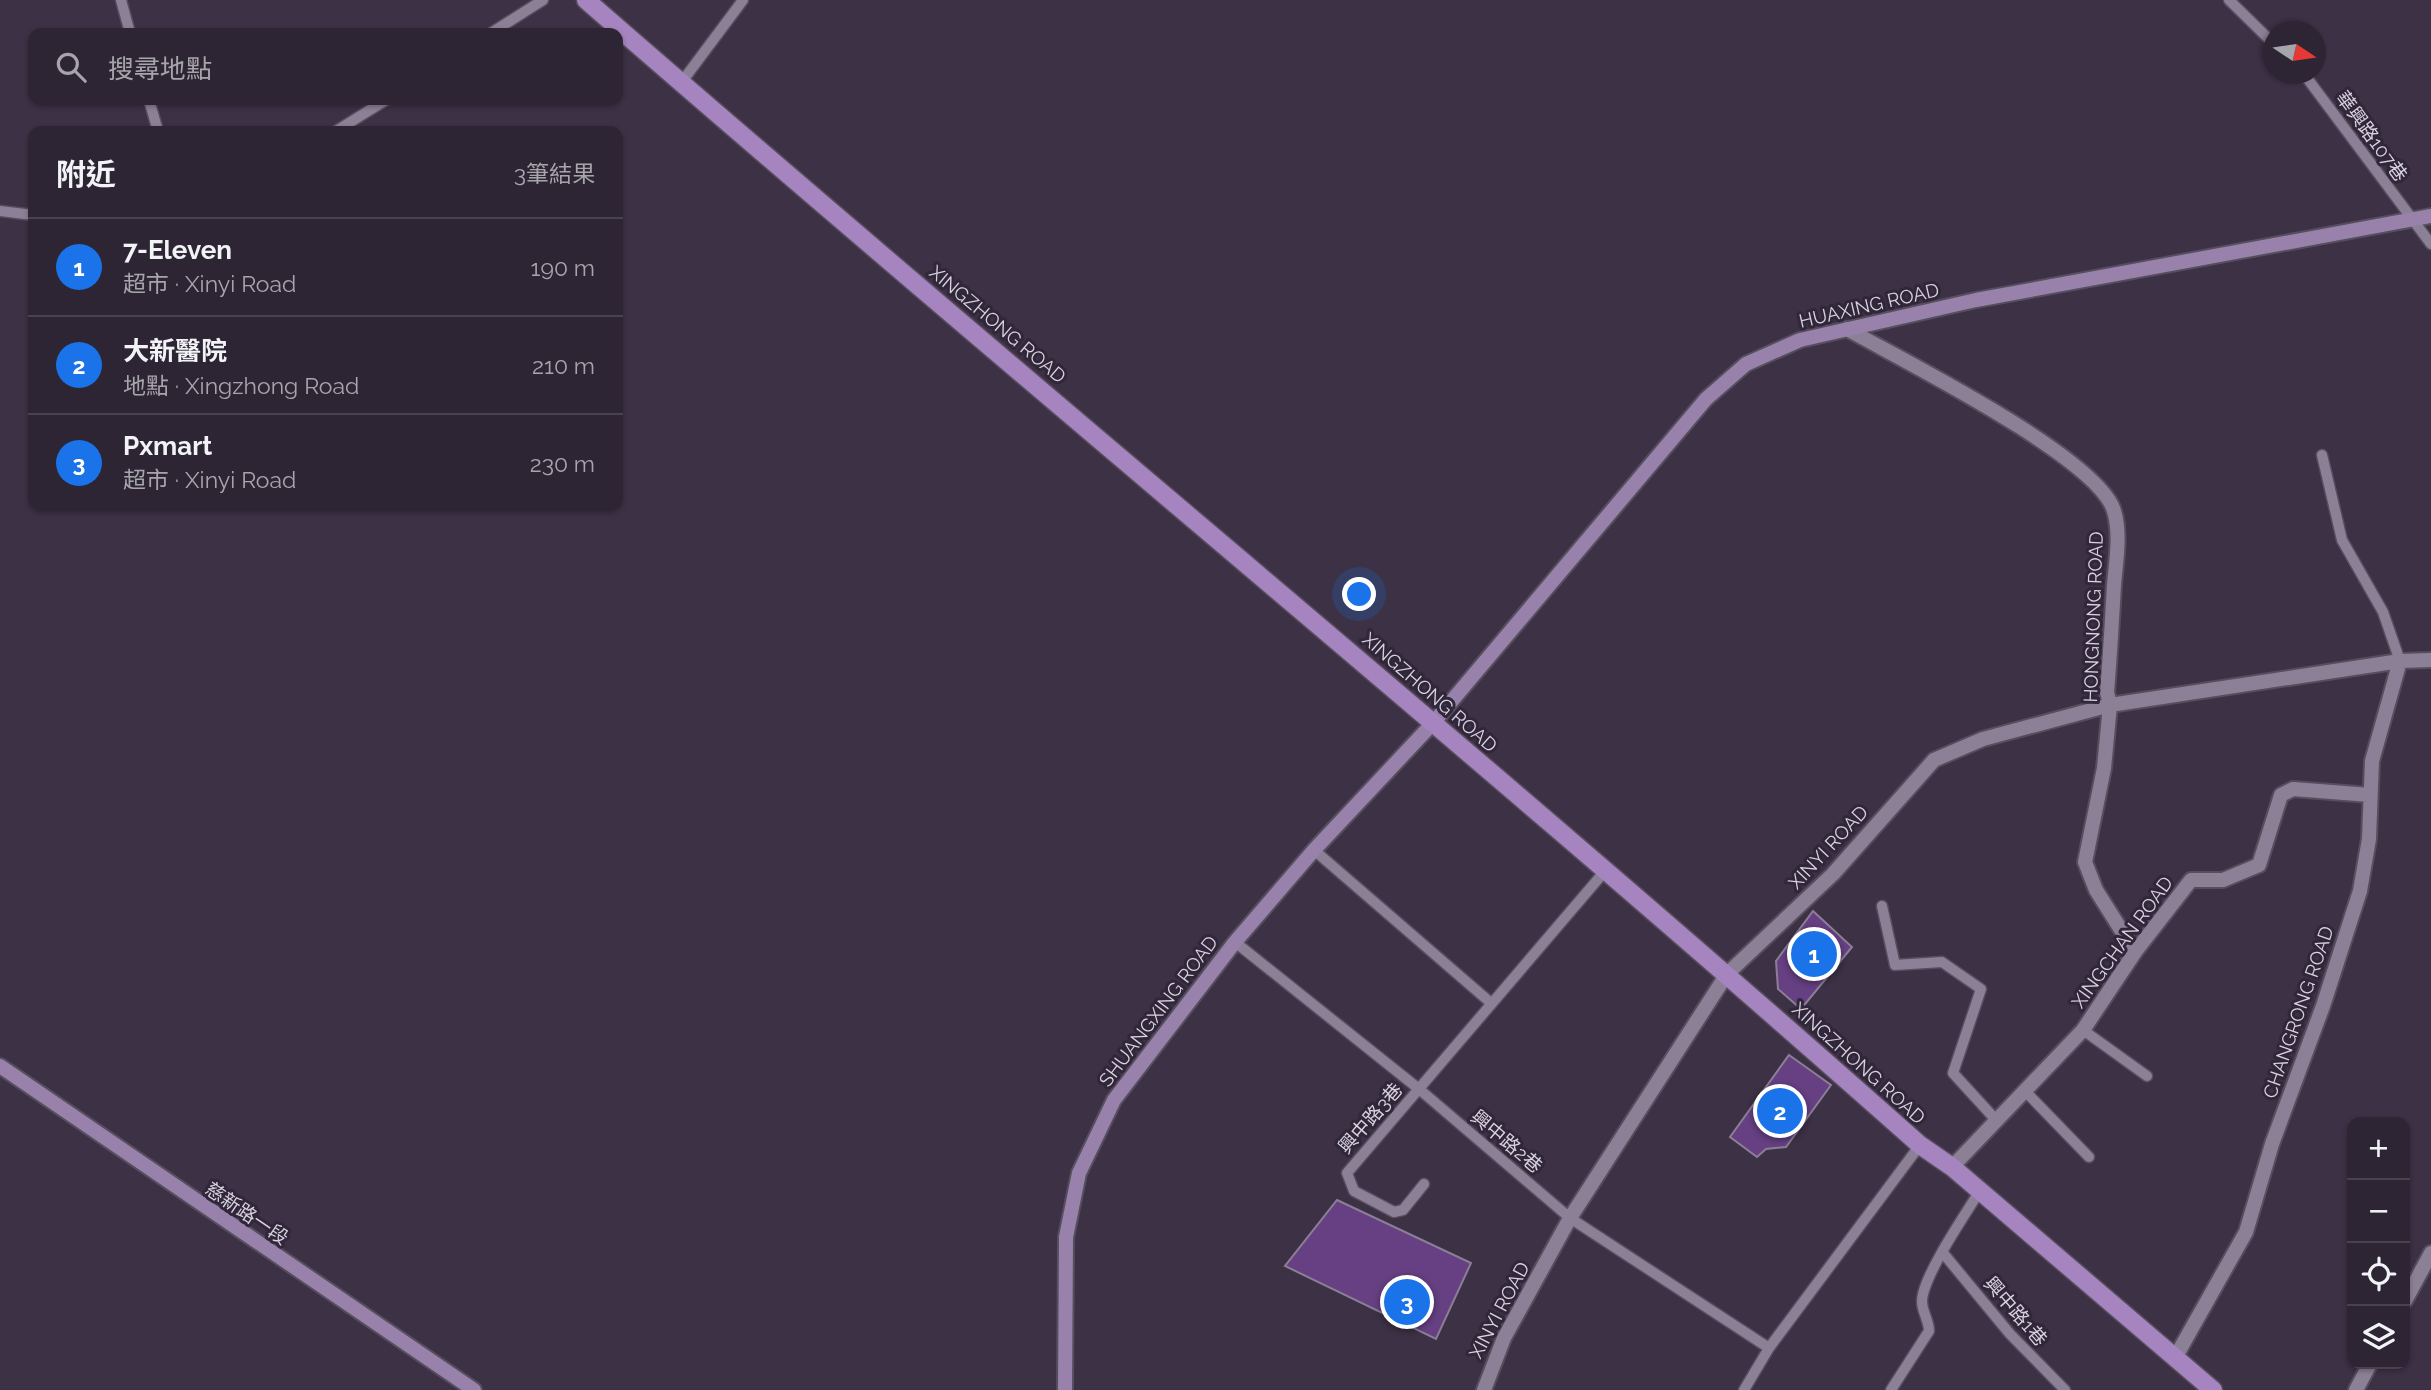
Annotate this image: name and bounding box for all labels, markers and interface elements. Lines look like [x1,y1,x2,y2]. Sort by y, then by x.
north arrow [2263,21,2326,84]
search box [28,28,623,105]
icon: search [52,48,90,86]
text: 搜尋地點 [108,54,212,84]
street label: 華興路107巷 [2332,87,2412,185]
text: 附近 [56,157,116,192]
text: 3筆結果 [514,160,595,187]
text: 7-Eleven [123,235,232,265]
text: 1 [73,254,85,281]
text: 190 m [531,254,595,281]
street label: XINGZHONG ROAD [925,261,1071,387]
text: 超市 · Xinyi Road [123,270,296,297]
street label: HUAXING ROAD [1797,278,1941,332]
text: 大新醫院 [123,336,227,366]
text: 2 [73,352,85,379]
text: 210 m [532,352,595,379]
text: 地點 · Xingzhong Road [123,372,359,399]
text: Pxmart [123,431,212,461]
text: 3 [73,450,85,477]
text: 230 m [530,450,595,477]
text: 超市 · Xinyi Road [123,466,296,493]
street label: HONGNONG ROAD [2079,531,2107,703]
your location [1342,577,1376,611]
street label: XINGZHONG ROAD [1358,628,1502,756]
street label: XINYI ROAD [1784,801,1872,893]
street label: XINGCHAN ROAD [2067,872,2177,1012]
street label: CHANGRONG ROAD [2258,923,2338,1101]
pin: 1 [1791,928,1837,980]
street label: SHUANGXING ROAD [1094,931,1222,1091]
street label: XINGZHONG ROAD [1788,998,1930,1128]
street label: 興中路3巷 [1333,1078,1407,1158]
pin: 2 [1757,1085,1803,1137]
street label: 興中路2巷 [1467,1105,1547,1177]
map controls [2347,1117,2410,1369]
button: + [2347,1117,2410,1180]
street label: 慈新路一段 [201,1177,293,1249]
button: − [2347,1180,2410,1243]
button: locate [2347,1243,2410,1306]
street label: XINYI ROAD [1464,1258,1534,1362]
street label: 興中路1巷 [1980,1272,2052,1350]
pin: 3 [1384,1276,1430,1328]
button: layers [2347,1306,2410,1369]

